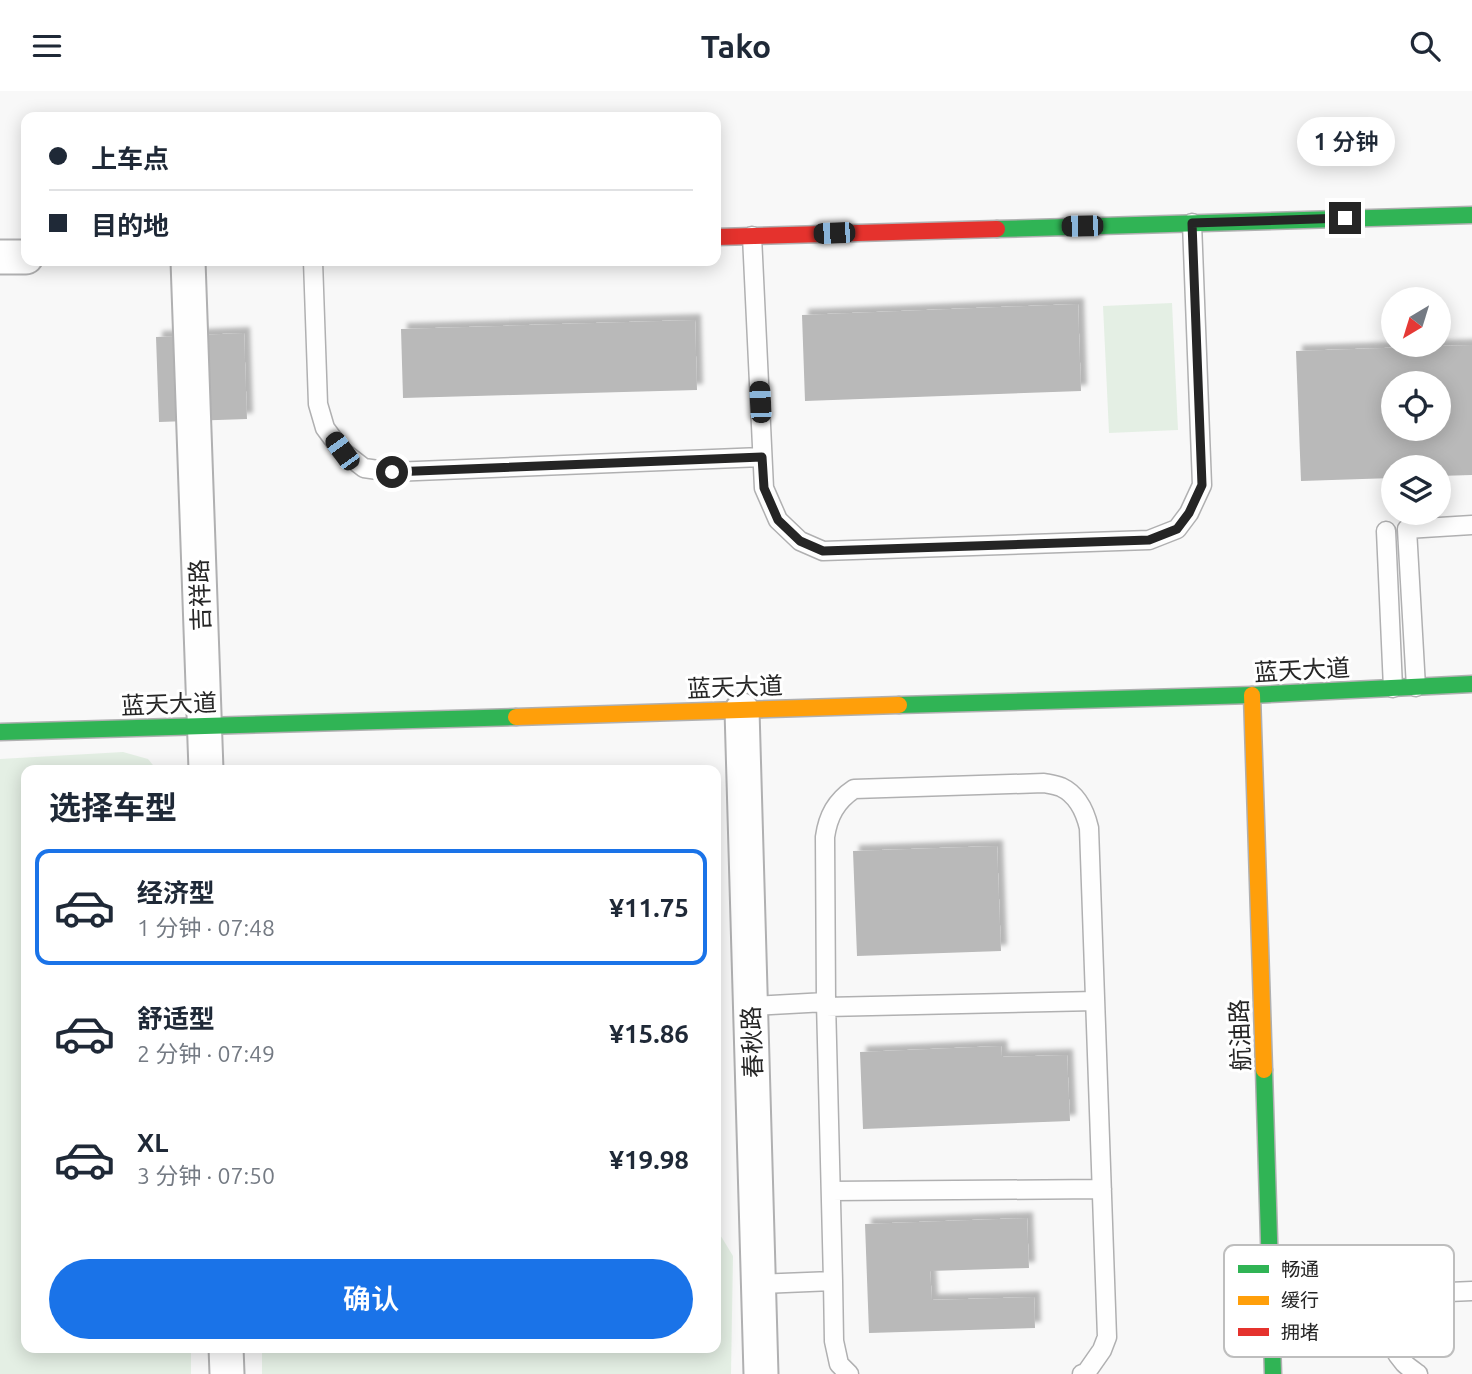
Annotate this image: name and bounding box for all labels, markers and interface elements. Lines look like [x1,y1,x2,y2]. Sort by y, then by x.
icon: menu [28,27,66,65]
icon: search [1406,27,1444,65]
text: Tako [701,28,771,64]
callout: 1 分钟 [1296,116,1394,165]
text: 1 分钟 [1314,129,1378,154]
text: 上车点 [91,144,169,173]
route end [1329,202,1361,234]
text: 目的地 [91,211,169,240]
car [1061,215,1104,237]
car [813,222,856,244]
north arrow [1381,287,1451,357]
map controls [1381,287,1451,525]
button: locate [1381,371,1451,441]
car [749,380,772,424]
car [322,428,363,474]
button: layers [1381,455,1451,525]
route start [376,456,408,488]
street label: 吉祥路 [185,559,215,631]
street label: 蓝天大道 [1253,654,1351,686]
street label: 蓝天大道 [687,672,783,702]
street label: 蓝天大道 [121,689,217,719]
text: 选择车型 [49,789,177,825]
icon: car [53,876,116,939]
text: 经济型 [137,878,215,907]
text: ¥11.75 [609,893,689,922]
text: 1 分钟 · 07:48 [137,915,275,940]
street label: 航油路 [1225,999,1255,1071]
icon: car [53,1002,116,1065]
text: 舒适型 [137,1004,215,1033]
street label: 春秋路 [737,1006,767,1078]
text: ¥15.86 [609,1019,689,1048]
text: 2 分钟 · 07:49 [137,1041,275,1066]
icon: car [53,1128,116,1191]
text: XL [137,1128,168,1157]
text: ¥19.98 [609,1145,689,1174]
text: 3 分钟 · 07:50 [137,1163,275,1188]
legend [1224,1245,1454,1357]
text: 畅通 [1281,1258,1319,1280]
button: 确认 [49,1259,693,1339]
text: 缓行 [1281,1289,1319,1311]
text: 拥堵 [1281,1321,1319,1343]

